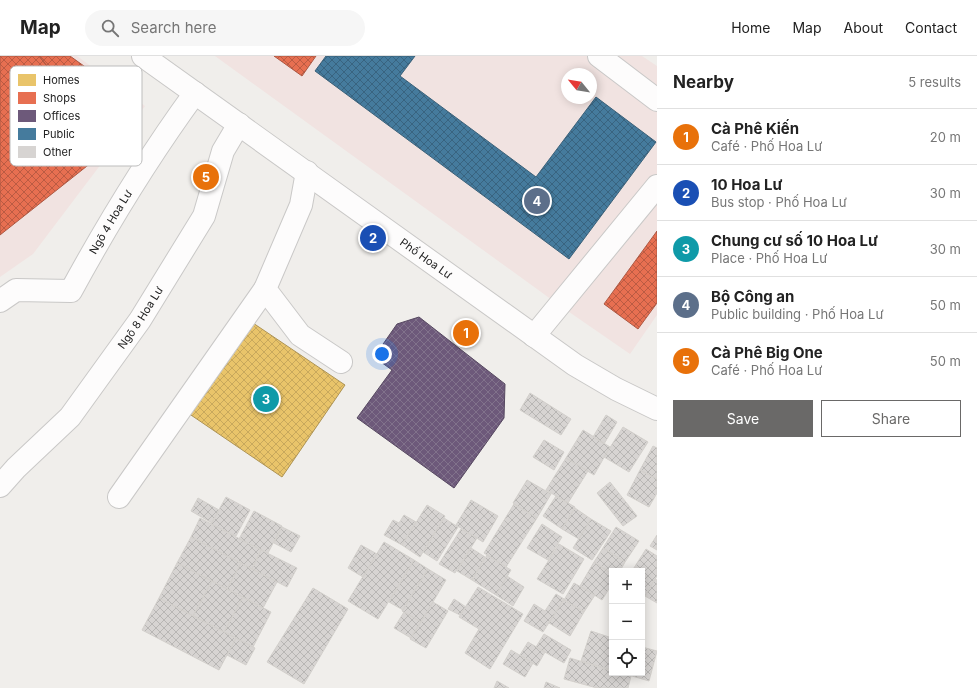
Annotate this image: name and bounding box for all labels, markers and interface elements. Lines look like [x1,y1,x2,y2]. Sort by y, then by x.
search box [85,10,365,46]
text: Map [20,16,61,39]
icon: search [99,17,121,39]
text: Search here [131,18,216,37]
text: Home [731,19,770,36]
text: Map [792,19,822,36]
text: About [844,19,883,36]
text: Contact [905,19,957,36]
legend [10,66,142,166]
north arrow [561,68,597,104]
text: Nearby [673,72,734,92]
text: Homes [43,73,80,87]
text: 5 results [908,74,961,90]
text: Shops [43,91,76,105]
text: Offices [43,109,80,123]
text: Cà Phê Kiến [711,119,799,138]
text: Public [43,127,75,141]
text: 1 [683,129,689,145]
text: 20 m [930,129,961,145]
text: Café · Phố Hoa Lư [711,138,822,154]
text: Other [43,145,72,159]
pin: 5 [193,162,219,192]
text: 10 Hoa Lư [711,175,782,194]
text: 2 [682,185,690,201]
text: 30 m [930,185,961,201]
pin: 4 [524,186,550,216]
street label: Ngõ 4 Hoa Lư [86,187,135,257]
text: Bus stop · Phố Hoa Lư [711,194,847,210]
pin: 2 [360,223,386,253]
text: Chung cư số 10 Hoa Lư [711,231,878,250]
street label: Phố Hoa Lư [397,235,455,282]
text: 3 [682,241,690,257]
text: 30 m [930,241,961,257]
text: Place · Phố Hoa Lư [711,250,827,266]
street label: Ngõ 8 Hoa Lư [114,284,166,352]
text: Bộ Công an [711,287,794,306]
text: 4 [682,297,690,313]
text: 50 m [930,297,961,313]
text: Public building · Phố Hoa Lư [711,306,883,322]
pin: 1 [453,318,479,348]
text: Cà Phê Big One [711,343,823,362]
your location [372,344,392,364]
text: 5 [682,353,690,369]
text: 50 m [930,353,961,369]
text: Café · Phố Hoa Lư [711,362,822,378]
pin: 3 [253,384,279,414]
button: Save [673,400,813,437]
button: Share [821,400,961,437]
map controls [609,568,645,676]
button: + [609,568,645,604]
button: − [609,604,645,640]
button: locate [609,640,645,676]

